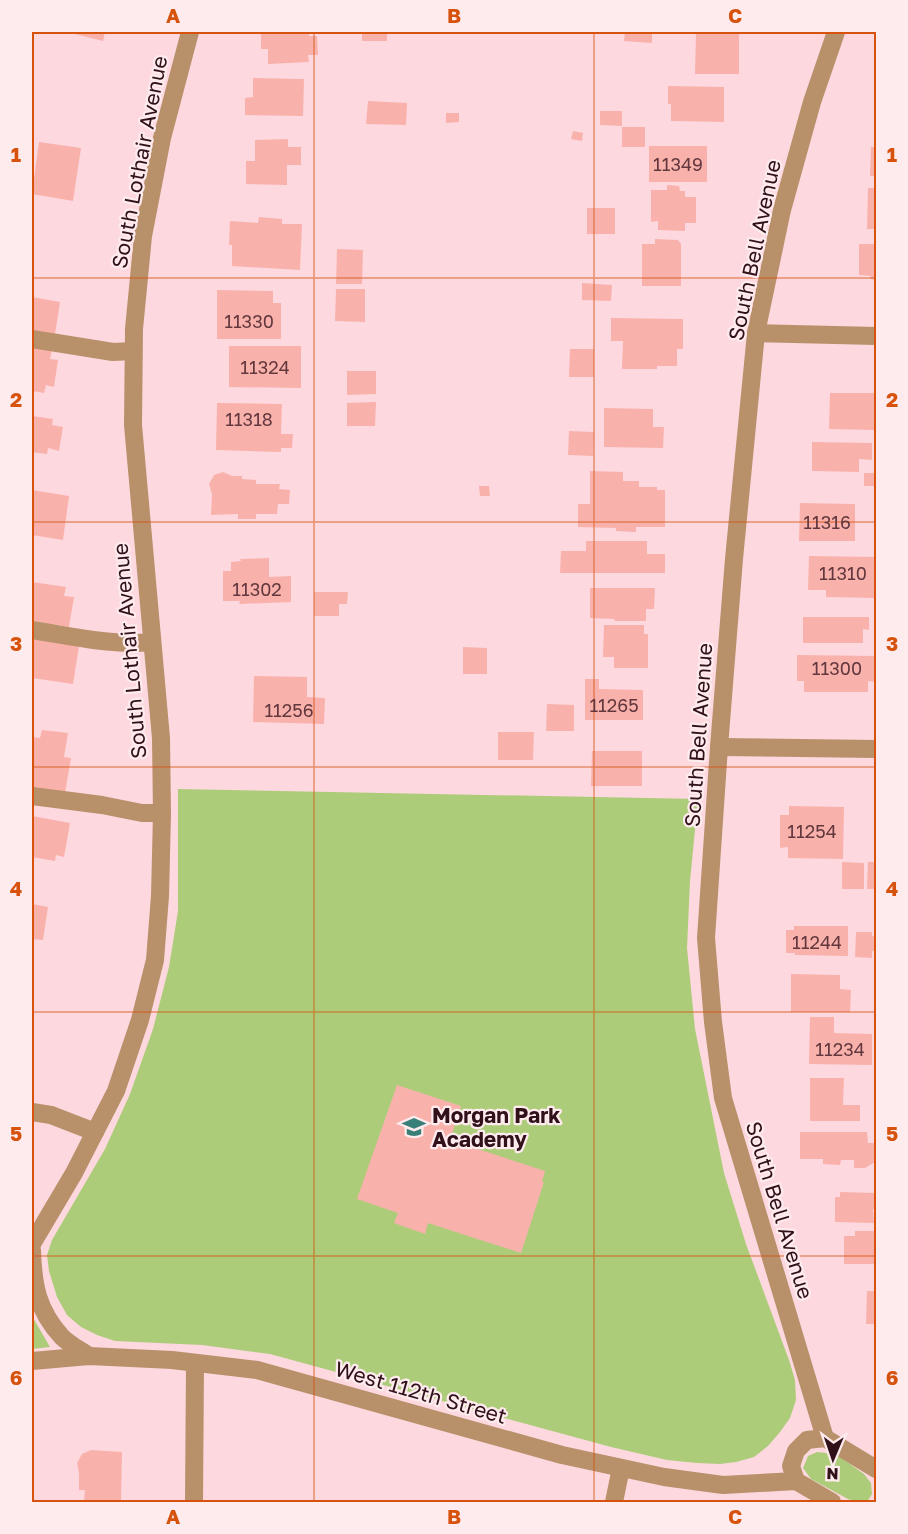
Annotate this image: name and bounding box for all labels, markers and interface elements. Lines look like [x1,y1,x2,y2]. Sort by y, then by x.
text: A [166,3,180,27]
text: B [447,3,461,27]
text: C [728,3,742,27]
street label: South Lothair Avenue [106,53,172,271]
text: 1 [11,142,21,166]
text: 1 [887,142,897,166]
house number: 11349 [653,153,703,175]
street label: South Bell Avenue [722,157,786,343]
house number: 11330 [224,310,274,332]
house number: 11324 [240,356,290,378]
text: 2 [10,387,22,411]
text: 2 [886,387,898,411]
house number: 11318 [225,408,273,430]
house number: 11316 [803,511,851,533]
street label: South Lothair Avenue [107,542,151,760]
house number: 11310 [819,562,867,584]
house number: 11302 [232,578,282,600]
text: 3 [10,631,22,655]
text: 3 [886,631,898,655]
street label: South Bell Avenue [679,642,717,828]
house number: 11300 [812,657,862,679]
house number: 11265 [589,694,639,716]
house number: 11256 [264,699,314,721]
house number: 11254 [787,820,837,842]
text: 4 [10,876,22,900]
text: 4 [886,876,898,900]
house number: 11244 [792,931,842,953]
house number: 11234 [815,1038,865,1060]
place label: Morgan Park Academy [432,1102,561,1152]
school or university icon: Morgan Park Academy [401,1114,427,1140]
street label: South Bell Avenue [741,1118,819,1302]
text: 5 [10,1121,22,1145]
text: 5 [886,1121,898,1145]
street label: West 112th Street [332,1355,510,1429]
text: 6 [10,1365,22,1389]
text: 6 [886,1365,898,1389]
north arrow [803,1429,863,1489]
text: N [826,1464,839,1484]
text: A [166,1504,180,1528]
text: B [447,1504,461,1528]
text: C [728,1504,742,1528]

